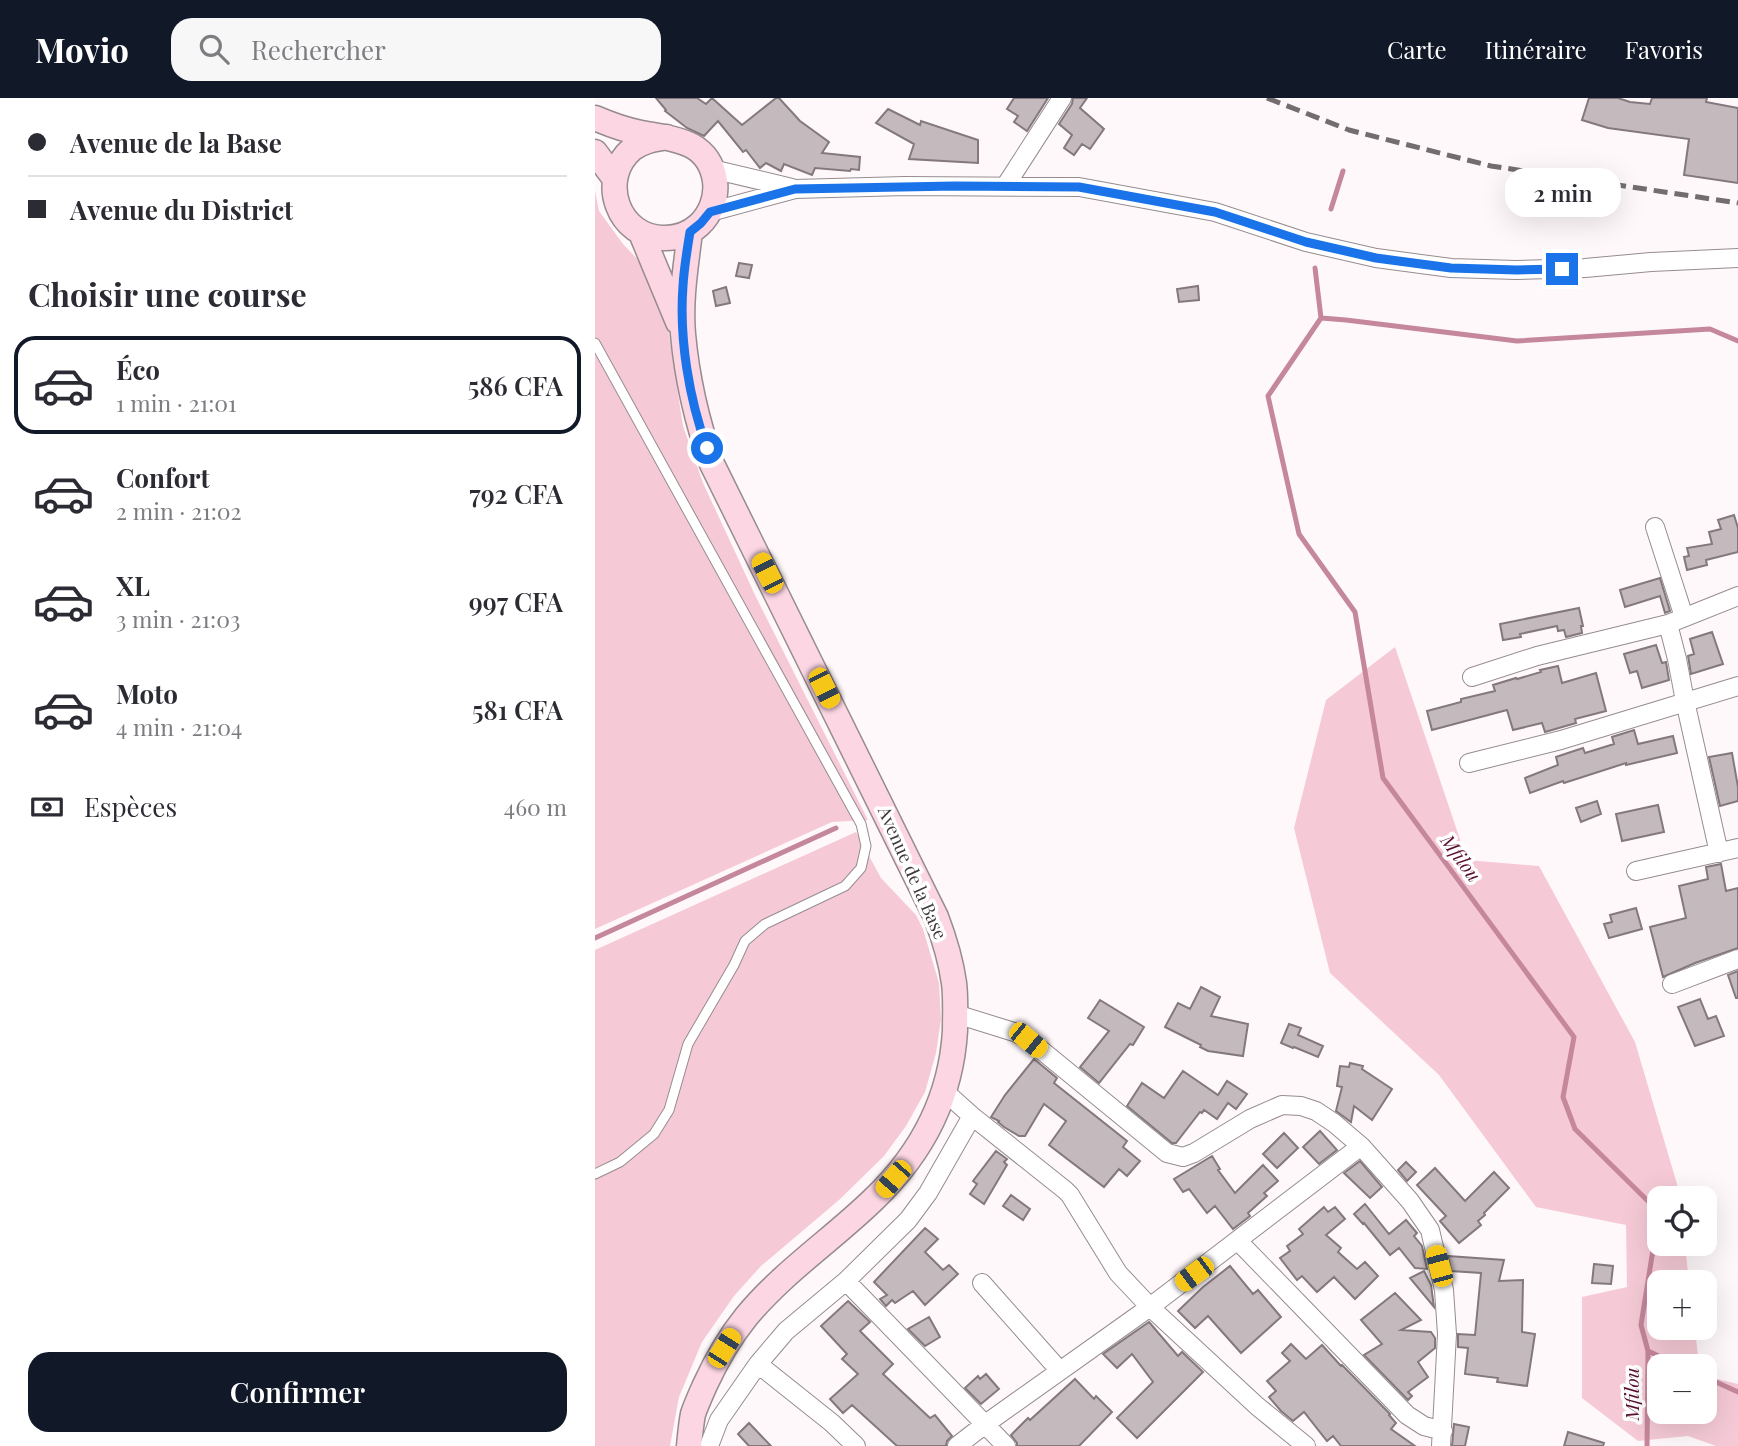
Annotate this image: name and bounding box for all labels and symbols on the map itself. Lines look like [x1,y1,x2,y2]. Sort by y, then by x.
callout: 2 min [1504,167,1620,216]
route end [1546,253,1578,285]
route start [691,432,723,464]
car [749,550,786,596]
car [806,665,843,711]
street label: Avenue de la Base [872,801,953,943]
water label: Mfilou [1435,828,1488,886]
car [1006,1019,1051,1061]
car [872,1156,915,1202]
car [1424,1243,1455,1289]
car [1171,1253,1218,1295]
car [704,1325,745,1371]
water label: Mfilou [1618,1368,1644,1421]

